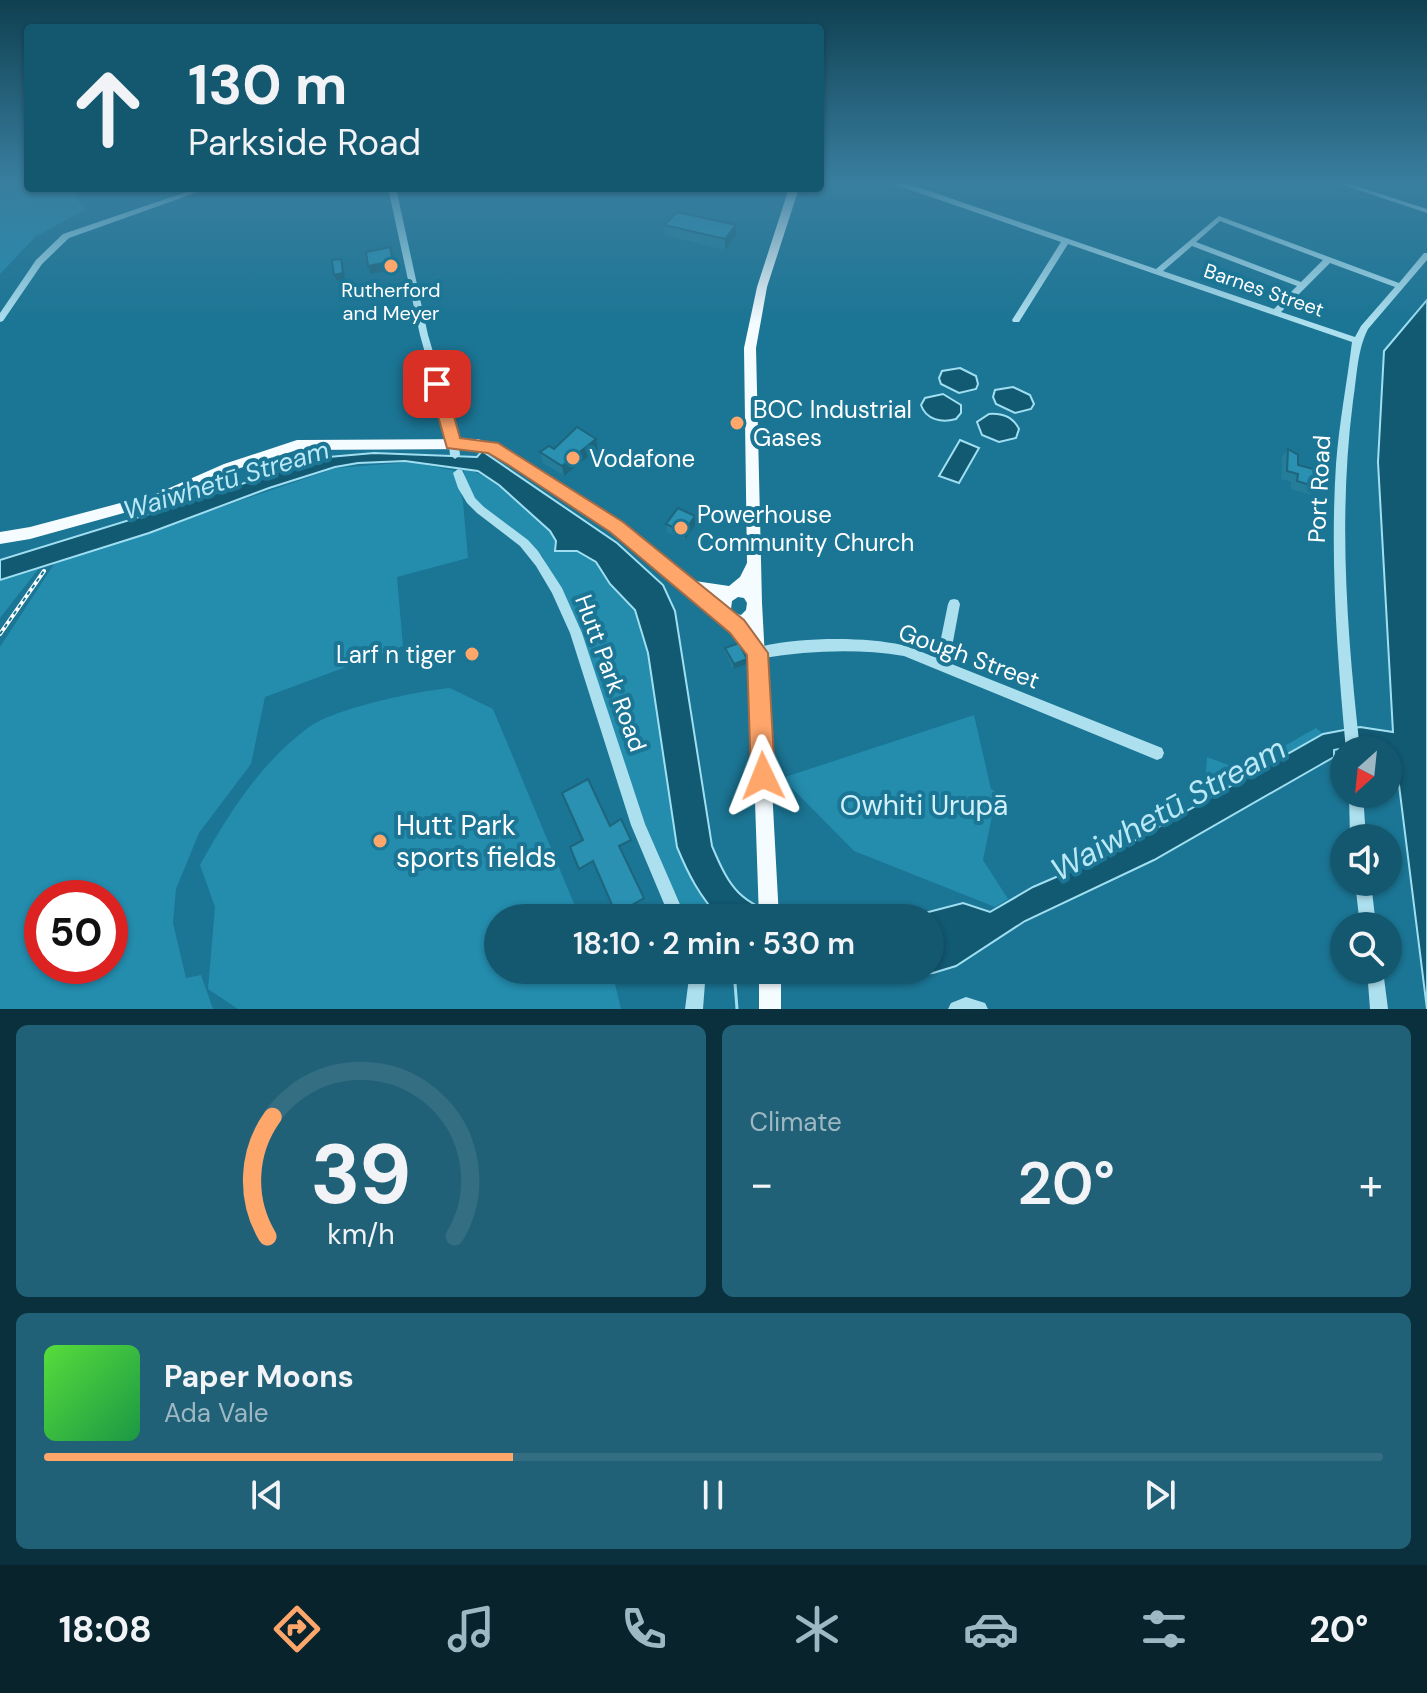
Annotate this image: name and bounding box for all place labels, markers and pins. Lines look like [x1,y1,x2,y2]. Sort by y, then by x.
marker: Rutherford and Meyer [382,257,400,275]
place label: Rutherford and Meyer [341,277,441,326]
pin [403,350,471,418]
place label: BOC Industrial Gases [753,394,912,453]
marker: BOC Industrial Gases [728,414,746,432]
place label: Vodafone [589,443,695,474]
marker: Vodafone [564,449,582,467]
place label: Powerhouse Community Church [697,499,914,558]
marker: Powerhouse Community Church [672,519,690,537]
place label: Larf n tiger [336,639,456,670]
marker: Larf n tiger [463,645,481,663]
place label: Hutt Park sports fields [396,807,557,876]
marker: Hutt Park sports fields [371,832,389,850]

